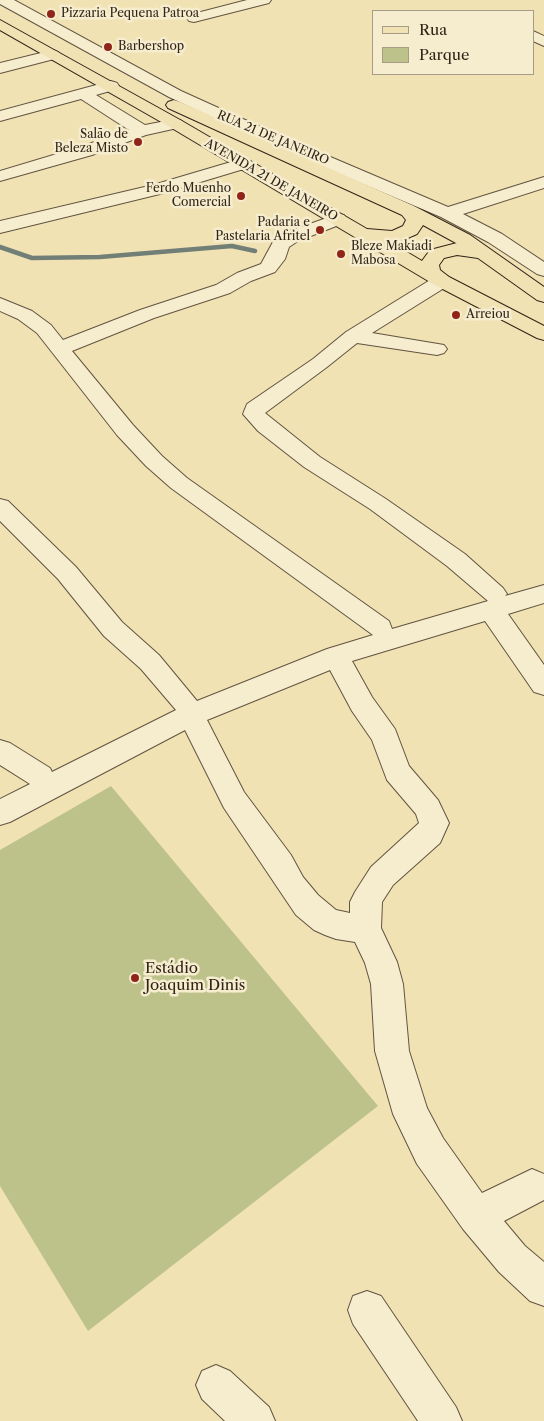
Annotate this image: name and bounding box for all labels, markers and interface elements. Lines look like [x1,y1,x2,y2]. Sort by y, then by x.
place label: Pizzaria Pequena Patroa [61,7,199,21]
marker: Pizzaria Pequena Patroa [45,8,57,20]
legend [372,10,534,75]
text: Rua [419,20,447,39]
place label: Barbershop [118,40,184,54]
marker: Barbershop [102,41,114,53]
text: Parque [419,45,469,64]
street label: RUA 21 DE JANEIRO [215,108,331,168]
place label: Salão de Beleza Misto [54,128,128,156]
marker: Salão de Beleza Misto [132,136,144,148]
street label: AVENIDA 21 DE JANEIRO [202,136,340,224]
place label: Ferdo Muenho Comercial [146,182,231,210]
marker: Ferdo Muenho Comercial [235,190,247,202]
place label: Padaria e Pastelaria Afritel [215,216,310,244]
marker: Padaria e Pastelaria Afritel [314,224,326,236]
place label: Bleze Makiadi Mabosa [351,240,432,268]
marker: Bleze Makiadi Mabosa [335,248,347,260]
place label: Arreiou [466,308,510,322]
marker: Arreiou [450,309,462,321]
place label: Estádio Joaquim Dinis [145,960,245,995]
marker: Estádio Joaquim Dinis [129,972,141,984]

